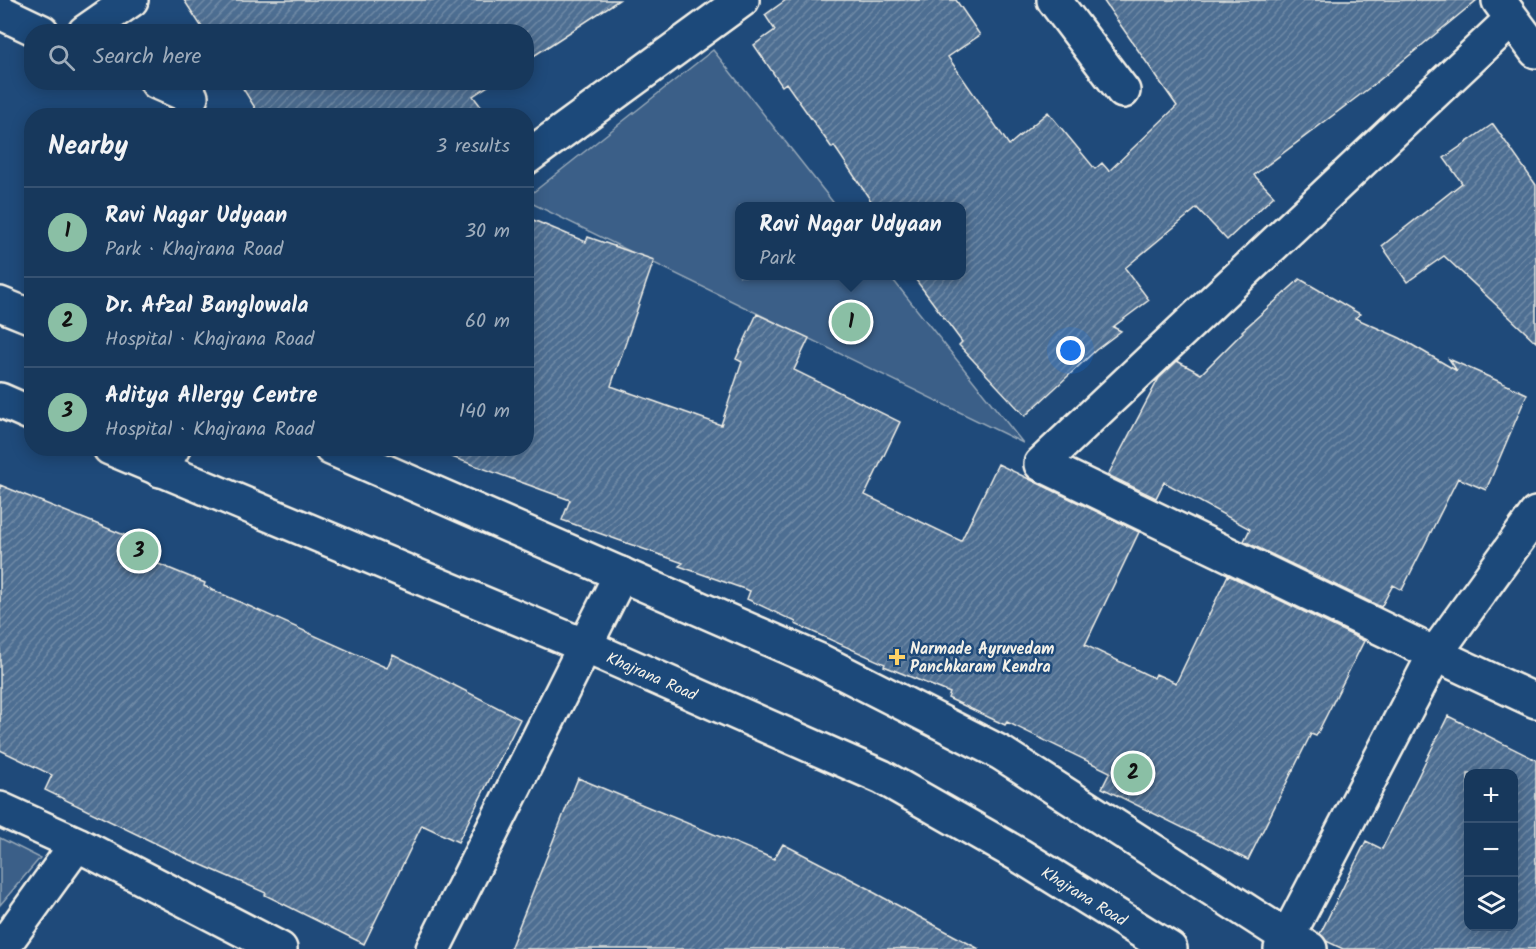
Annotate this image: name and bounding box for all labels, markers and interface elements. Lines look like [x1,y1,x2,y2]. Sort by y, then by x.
search box [24,24,534,90]
text: Search here [93,40,201,75]
icon: search [45,41,78,74]
text: Nearby [48,126,128,168]
text: 3 results [436,131,510,163]
text: Ravi Nagar Udyaan [105,199,287,234]
popup [735,202,966,280]
text: Ravi Nagar Udyaan [759,208,942,243]
text: 1 [64,216,71,248]
text: 30 m [465,216,510,248]
text: Park · Khajrana Road [105,234,283,266]
text: Park [759,243,796,275]
text: Dr. Afzal Banglowala [105,289,308,324]
pin: 1 [832,300,870,344]
text: 2 [62,306,73,338]
text: 60 m [465,306,510,338]
text: Hospital · Khajrana Road [105,324,314,356]
your location [1056,336,1085,365]
text: Aditya Allergy Centre [105,379,317,414]
text: 3 [62,396,73,428]
text: 140 m [459,396,510,428]
text: Hospital · Khajrana Road [105,414,314,446]
pin: 3 [120,528,158,574]
place label: Narmade Ayruvedam Panchkaram Kendra [910,637,1054,680]
street label: Khajrana Road [602,646,702,708]
marker: Narmade Ayruvedam Panchkaram Kendra [888,648,906,666]
pin: 2 [1114,750,1152,796]
map controls [1464,769,1518,931]
button: + [1464,769,1518,823]
button: − [1464,823,1518,877]
street label: Khajrana Road [1036,861,1132,934]
button: layers [1464,877,1518,931]

